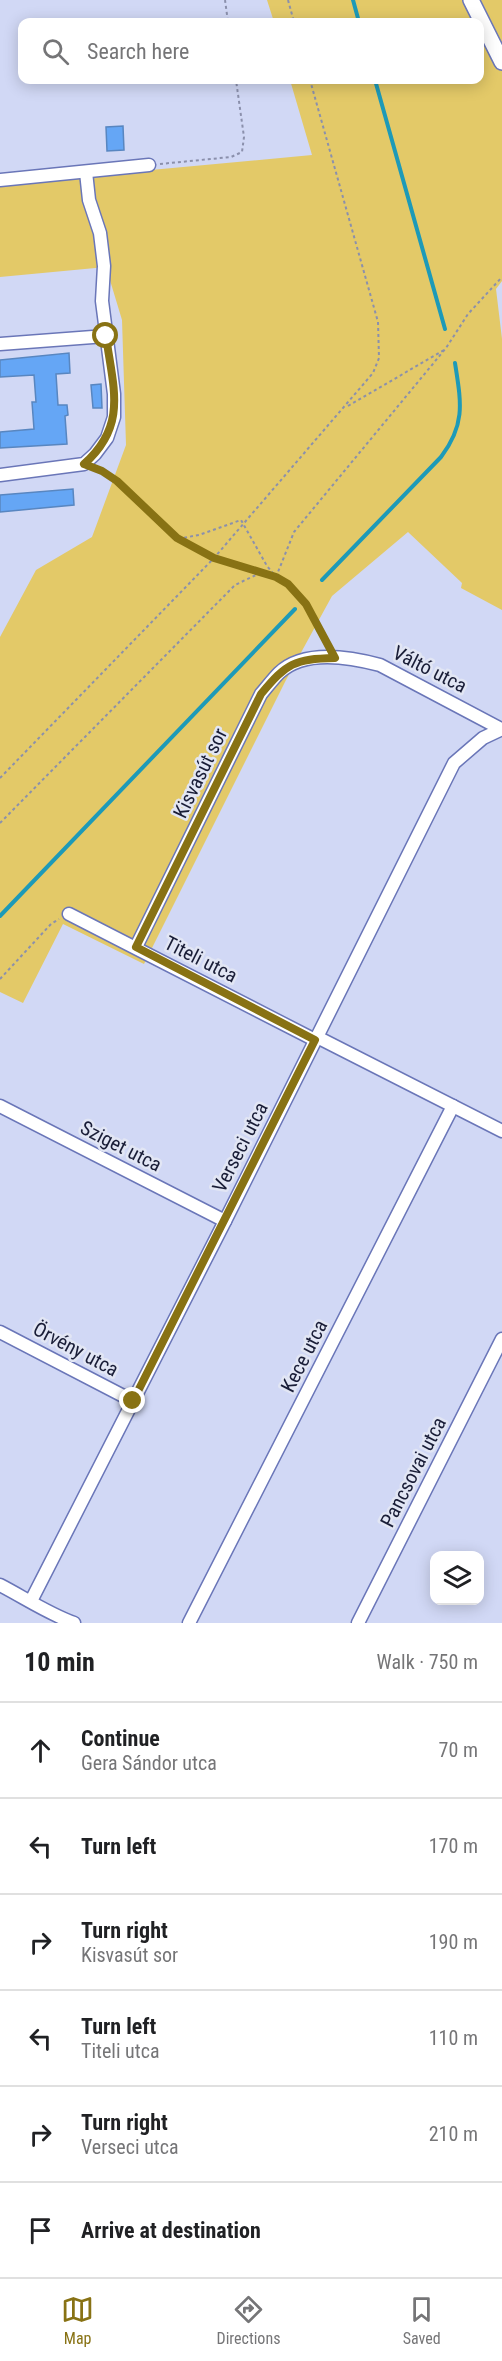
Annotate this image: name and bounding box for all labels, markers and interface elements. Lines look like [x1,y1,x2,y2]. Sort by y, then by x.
search box [18,18,484,84]
icon: search [39,35,72,68]
text: Search here [87,39,189,64]
route start [92,322,118,348]
street label: Váltó utca [389,640,471,698]
street label: Kisvasút sor [168,724,232,822]
street label: Titeli utca [161,930,241,988]
street label: Verseci utca [207,1098,273,1196]
street label: Sziget utca [76,1115,166,1177]
street label: Kece utca [276,1316,332,1396]
street label: Örvény utca [29,1317,123,1381]
route end [119,1387,145,1413]
street label: Pancsovai utca [375,1413,451,1531]
map controls [430,1551,484,1605]
button: layers [430,1551,484,1605]
text: 10 min [24,1647,95,1677]
text: Walk · 750 m [377,1650,478,1674]
text: Continue [81,1726,160,1751]
icon: ahead [24,1734,57,1767]
text: 70 m [439,1738,478,1762]
text: Gera Sándor utca [81,1751,217,1775]
icon: left [24,1830,57,1863]
text: Turn left [81,1834,156,1859]
text: 170 m [429,1834,478,1858]
text: Turn right [81,1918,168,1943]
icon: right [24,1926,57,1959]
text: 190 m [429,1930,478,1954]
text: Kisvasút sor [81,1943,178,1967]
text: Turn left [81,2014,156,2039]
icon: left [24,2022,57,2055]
text: 110 m [429,2026,478,2050]
text: Titeli utca [81,2039,159,2063]
text: Turn right [81,2110,168,2135]
icon: right [24,2118,57,2151]
text: 210 m [429,2122,478,2146]
text: Verseci utca [81,2135,179,2159]
icon: arrive [24,2214,57,2247]
text: Arrive at destination [81,2218,261,2243]
tab: Map [61,2293,94,2348]
tab: Directions [217,2293,280,2348]
tab: Saved [403,2293,441,2348]

